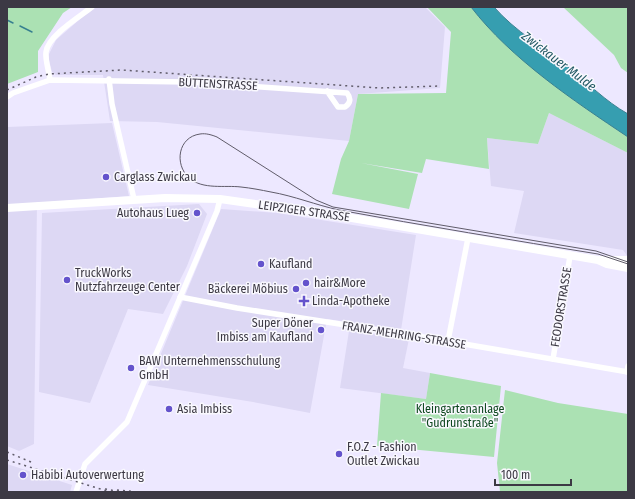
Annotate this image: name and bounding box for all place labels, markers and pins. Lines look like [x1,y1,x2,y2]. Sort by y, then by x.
place label: Carglass Zwickau [114,170,197,184]
marker: Carglass Zwickau [101,172,111,182]
place label: Autohaus Lueg [117,206,189,220]
marker: Autohaus Lueg [192,208,202,218]
place label: Kaufland [269,257,313,271]
marker: Kaufland [256,259,266,269]
place label: TruckWorks Nutzfahrzeuge Center [75,266,181,294]
marker: TruckWorks Nutzfahrzeuge Center [62,275,72,285]
place label: hair&More [314,276,366,290]
marker: hair&More [301,278,311,288]
place label: Bäckerei Möbius [208,282,288,296]
marker: Bäckerei Möbius [291,284,301,294]
place label: Linda-Apotheke [312,294,390,308]
marker: Linda-Apotheke [299,296,309,306]
place label: Super Döner Imbiss am Kaufland [217,316,314,344]
marker: Super Döner Imbiss am Kaufland [316,325,326,335]
place label: BAW Unternehmensschulung GmbH [139,354,281,382]
marker: BAW Unternehmensschulung GmbH [126,363,136,373]
place label: Asia Imbiss [177,402,232,416]
marker: Asia Imbiss [164,404,174,414]
place label: F.O.Z - Fashion Outlet Zwickau [347,440,420,468]
marker: F.O.Z - Fashion Outlet Zwickau [334,449,344,459]
place label: Habibi Autoverwertung [31,468,144,482]
marker: Habibi Autoverwertung [18,470,28,480]

